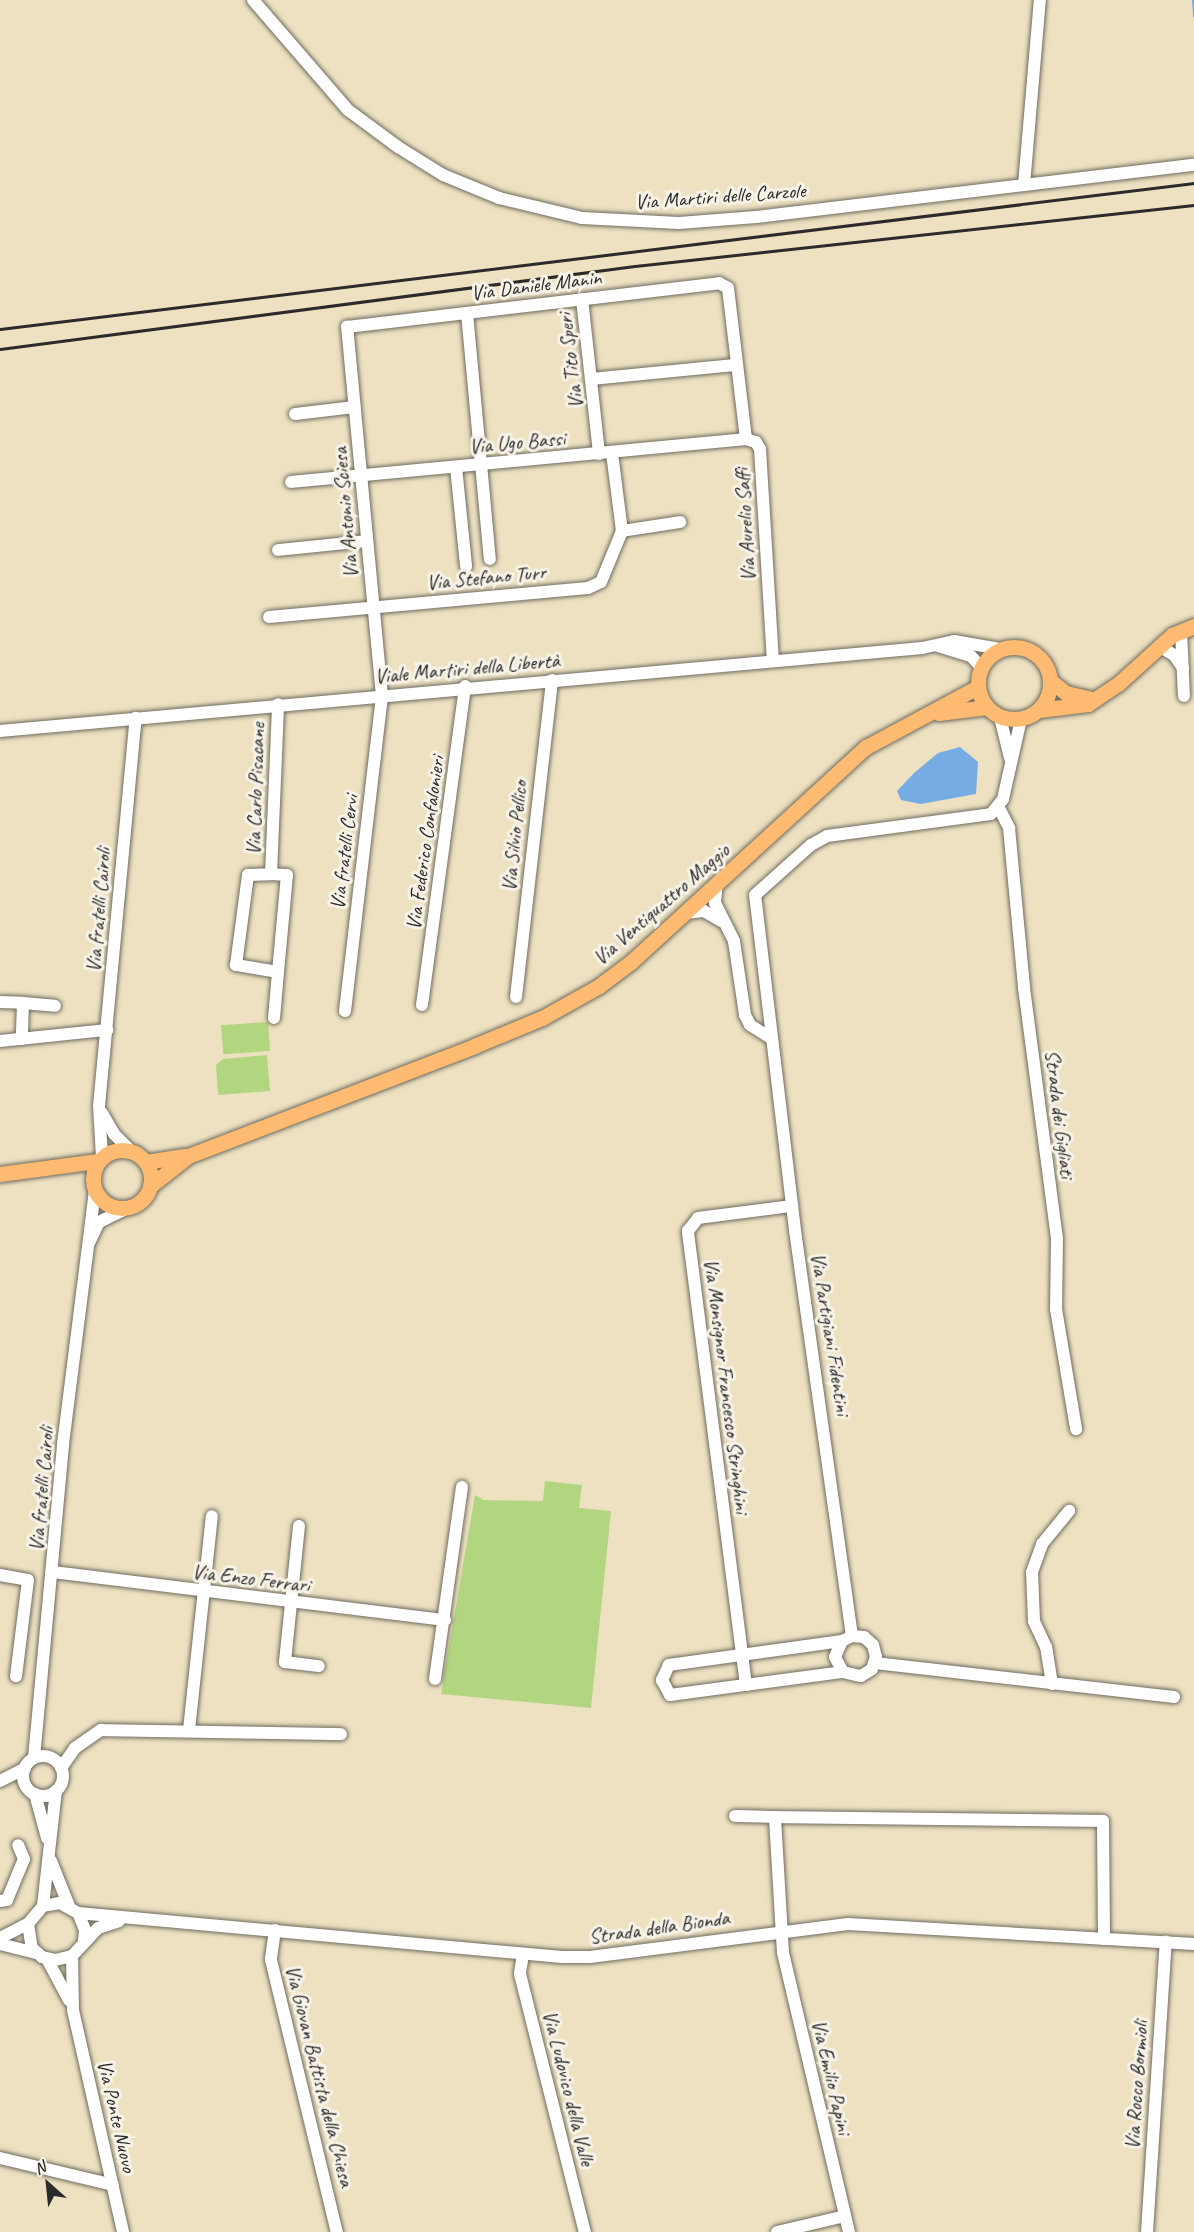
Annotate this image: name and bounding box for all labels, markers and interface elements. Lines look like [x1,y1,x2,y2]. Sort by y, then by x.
street label: Via Martiri delle Carzole [633,177,807,215]
street label: Via Daniele Manin [469,264,603,306]
street label: Via Tito Speri [552,311,588,411]
street label: Via Ugo Bassi [468,425,566,459]
street label: Via Antonio Sciesa [327,446,363,580]
street label: Via Aurelio Saffi [729,468,761,582]
street label: Via Stefano Turr [426,559,546,595]
street label: Viale Martiri della Libertà [373,647,561,689]
street label: Via Carlo Pisacane [240,723,270,855]
street label: Via Federico Confalonieri [400,755,450,931]
street label: Via Silvio Pellico [496,779,532,893]
street label: Via fratelli Cervi [324,793,364,911]
street label: Via Ventiquattro Maggio [587,837,735,971]
street label: Via fratelli Cairoli [80,846,116,974]
street label: Strada dei Gigliati [1040,1048,1080,1180]
street label: Via Partigiani Fidentini [806,1250,856,1418]
street label: Via Monsignor Francesco Stringhini [699,1257,755,1515]
street label: Via fratelli Cairoli [23,1425,59,1553]
street label: Via Enzo Ferrari [191,1558,311,1598]
street label: Strada della Bionda [588,1905,730,1949]
street label: Via Giovan Battista della Chiesa [280,1963,360,2189]
street label: Via Ludovico della Valle [538,2008,600,2168]
street label: Via Emilio Papini [806,2017,858,2137]
street label: Via Rocco Bormioli [1119,2019,1153,2151]
street label: Via Ponte Nuovo [92,2057,142,2175]
north arrow [18,2154,78,2214]
text: N [31,2157,49,2179]

